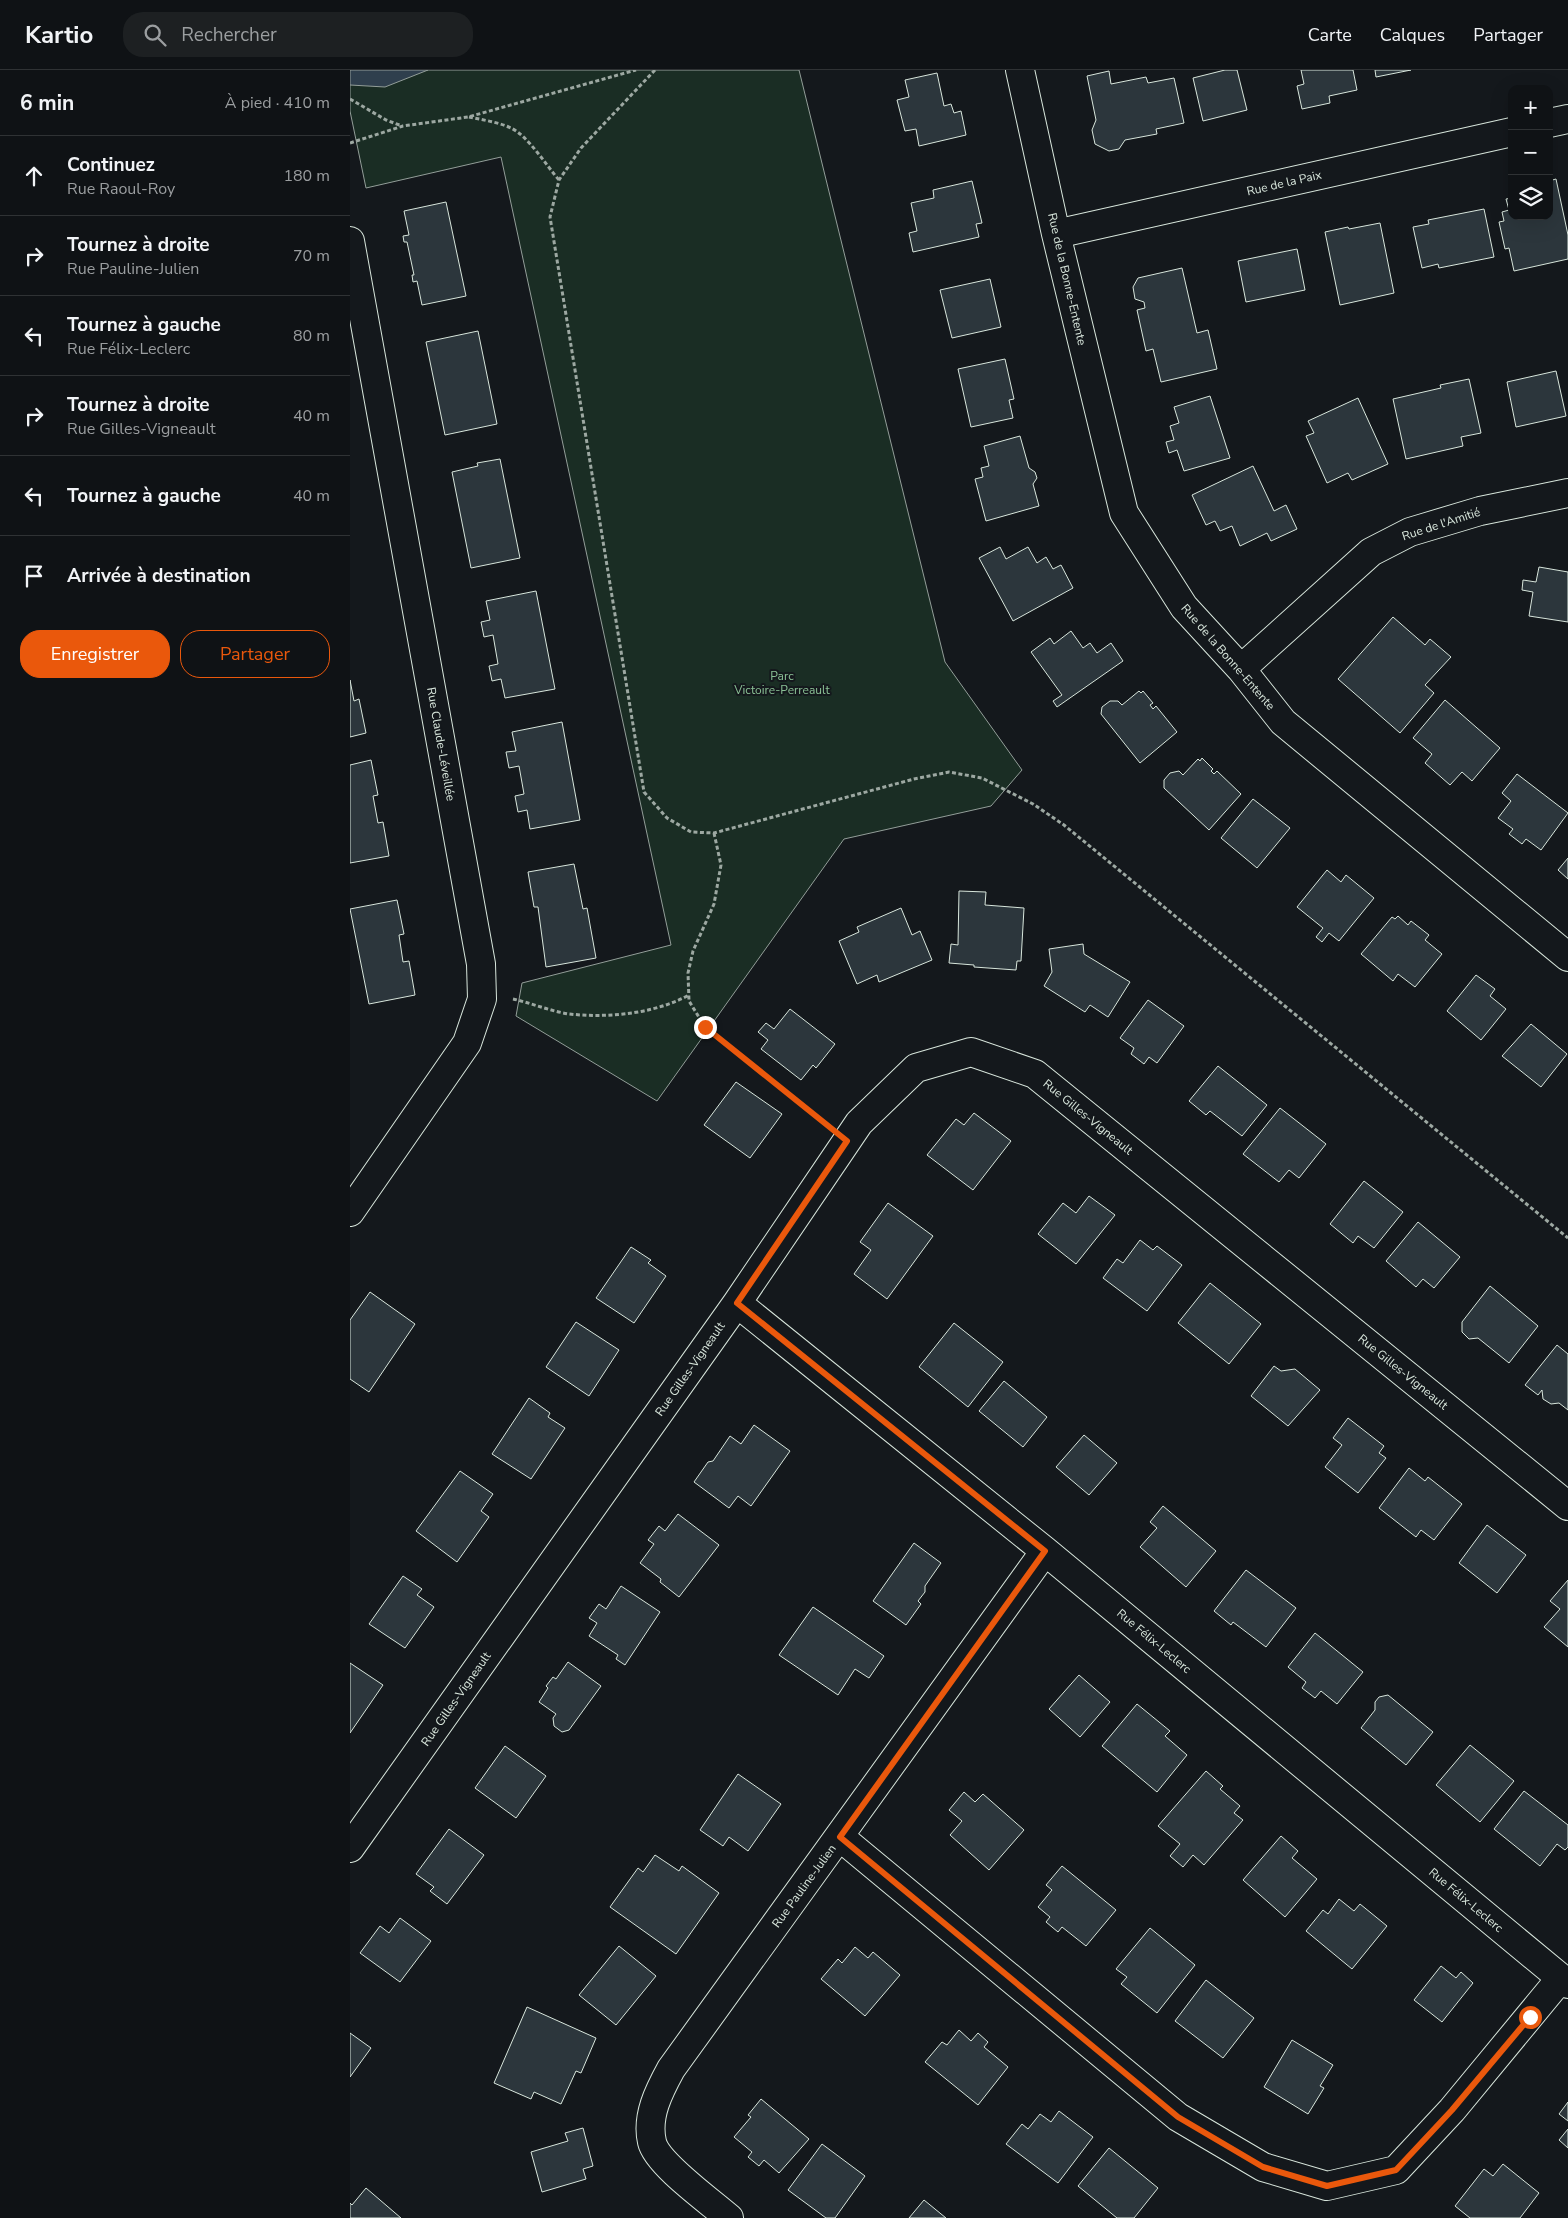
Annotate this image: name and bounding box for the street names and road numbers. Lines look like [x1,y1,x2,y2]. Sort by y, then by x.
street label: Rue de la Paix [1245,166,1324,199]
street label: Rue de la Bonne-Entente [1044,211,1090,347]
street label: Rue de l'Amitié [1400,504,1482,544]
street label: Rue de la Bonne-Entente [1178,601,1278,713]
street label: Rue Claude-Léveillée [423,686,459,802]
street label: Rue Gilles-Vigneault [1040,1076,1137,1159]
street label: Rue Gilles-Vigneault [651,1318,729,1419]
street label: Rue Gilles-Vigneault [1355,1331,1452,1414]
street label: Rue Félix-Leclerc [1113,1605,1195,1677]
street label: Rue Gilles-Vigneault [417,1648,495,1749]
street label: Rue Pauline-Julien [768,1841,840,1931]
street label: Rue Félix-Leclerc [1425,1864,1507,1936]

